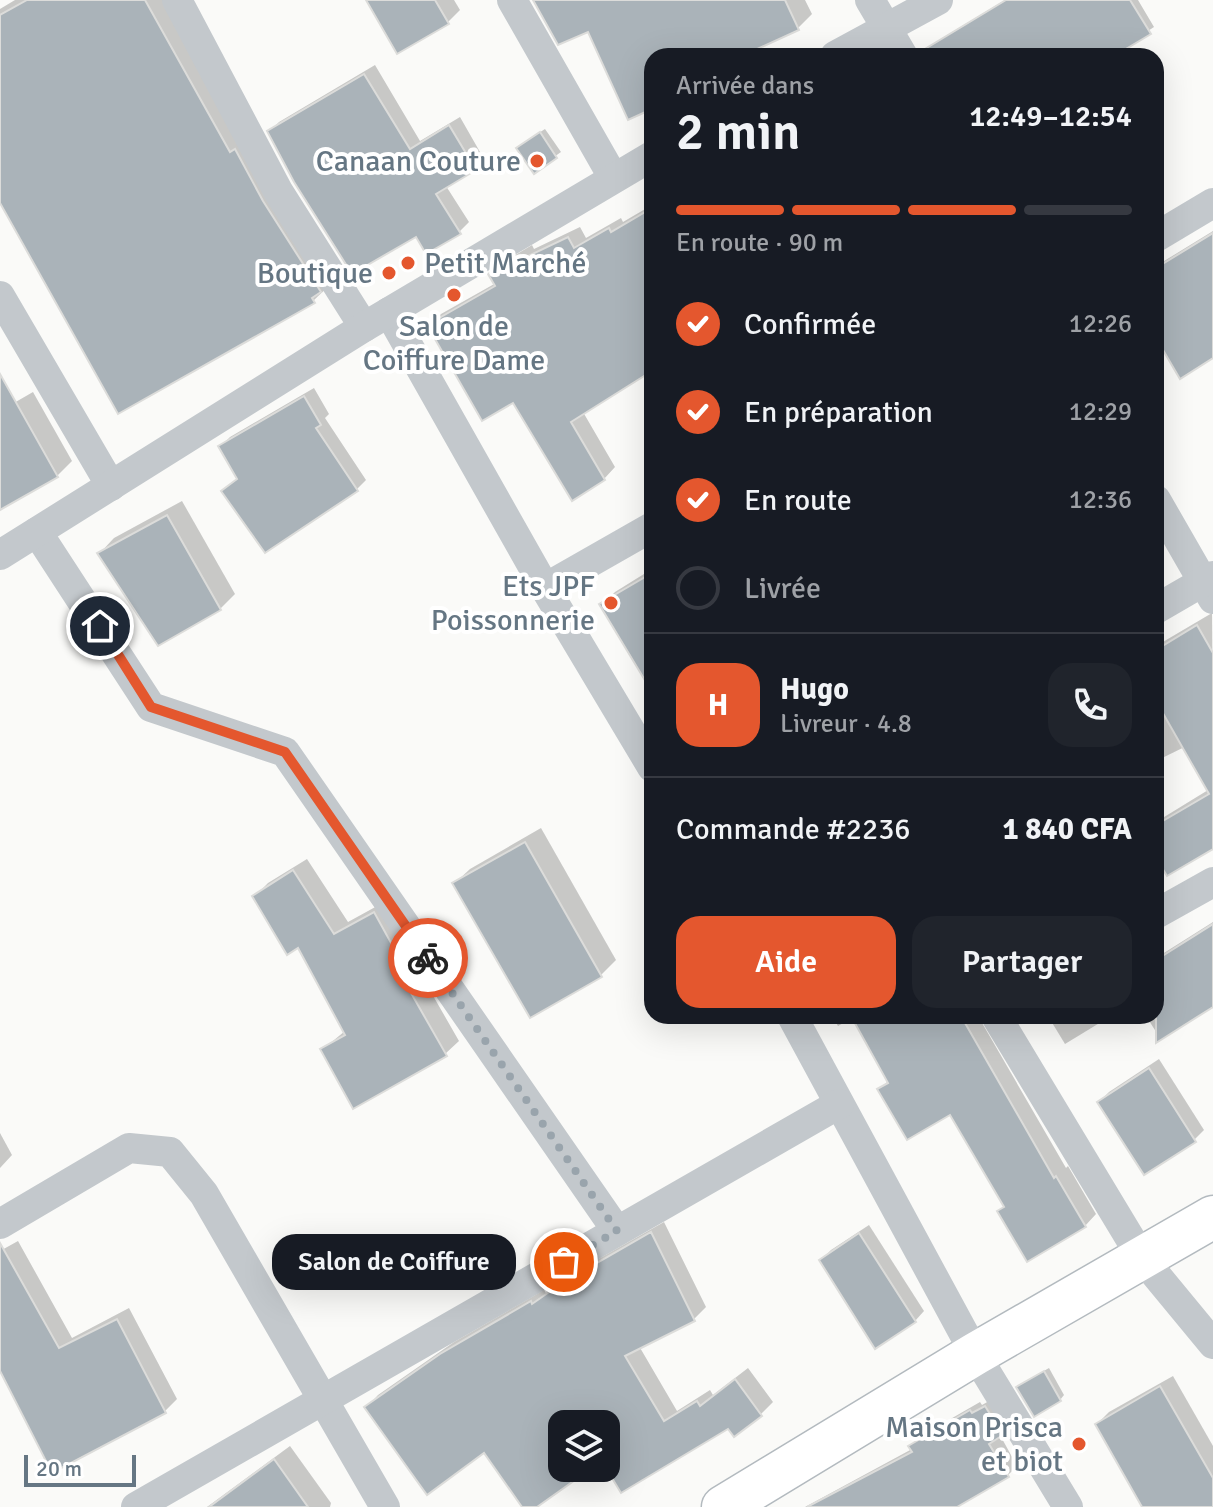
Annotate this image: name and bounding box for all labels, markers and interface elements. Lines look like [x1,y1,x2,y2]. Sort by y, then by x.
text: Arrivée dans [676,70,814,102]
text: 12:49–12:54 [969,98,1132,135]
text: 2 min [676,100,801,164]
place label: Canaan Couture [316,143,521,180]
marker: Canaan Couture [528,152,546,170]
text: En route · 90 m [676,227,843,259]
place label: Petit Marché [424,245,586,282]
marker: Petit Marché [399,254,417,272]
place label: Boutique [257,255,373,292]
marker: Boutique [380,264,398,282]
marker: Salon de Coiffure Dame [445,286,463,304]
icon: check [676,302,720,346]
text: Confirmée [744,306,876,343]
place label: Salon de Coiffure Dame [363,308,545,379]
text: 12:26 [1069,308,1132,340]
icon: check [676,390,720,434]
text: En préparation [744,394,933,431]
text: 12:29 [1069,396,1132,428]
icon: check [676,478,720,522]
text: En route [744,482,852,519]
text: 12:36 [1069,484,1132,516]
place label: Ets JPF Poissonnerie [431,568,595,639]
text: Livrée [744,570,821,607]
pin [66,592,134,660]
marker: Ets JPF Poissonnerie [602,594,620,612]
icon: home [78,604,122,648]
button: phone [1048,663,1132,747]
text: Hugo [780,671,849,708]
text: H [708,687,728,724]
text: Livreur · 4.8 [780,708,912,740]
text: Commande #2236 [676,811,911,848]
text: 1 840 CFA [1002,811,1132,848]
button: Aide [676,916,896,1008]
button: Partager [912,916,1132,1008]
courier [388,918,468,998]
icon: bike [406,936,450,980]
pin [530,1228,598,1296]
callout: Salon de Coiffure [272,1234,516,1290]
icon: bag [542,1240,586,1284]
text: Salon de Coiffure [298,1246,490,1278]
place label: Maison Prisca et biot [885,1409,1063,1480]
map controls [548,1410,620,1482]
button: layers [548,1410,620,1482]
marker: Maison Prisca et biot [1070,1435,1088,1453]
scale bar [24,1451,136,1487]
text: 20 m [36,1455,82,1482]

